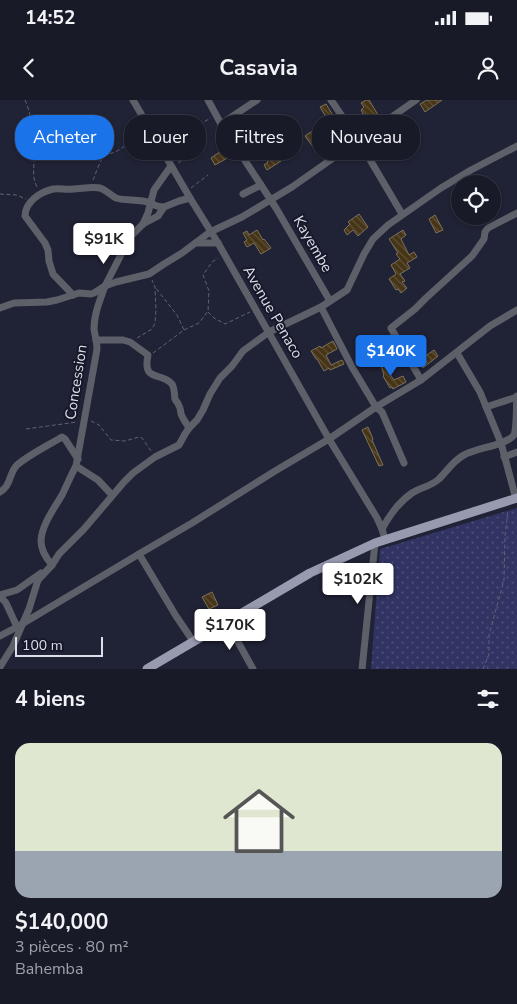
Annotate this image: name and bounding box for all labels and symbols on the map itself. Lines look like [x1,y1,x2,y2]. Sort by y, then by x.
street label: Kayembe [289,212,337,276]
pin: $91K [74,222,134,265]
street label: Avenue Penaco [238,262,308,362]
pin: $140K [356,334,426,377]
street label: Concession [60,343,92,421]
pin: $102K [323,562,393,605]
pin: $170K [195,608,265,651]
scale bar [15,634,102,657]

